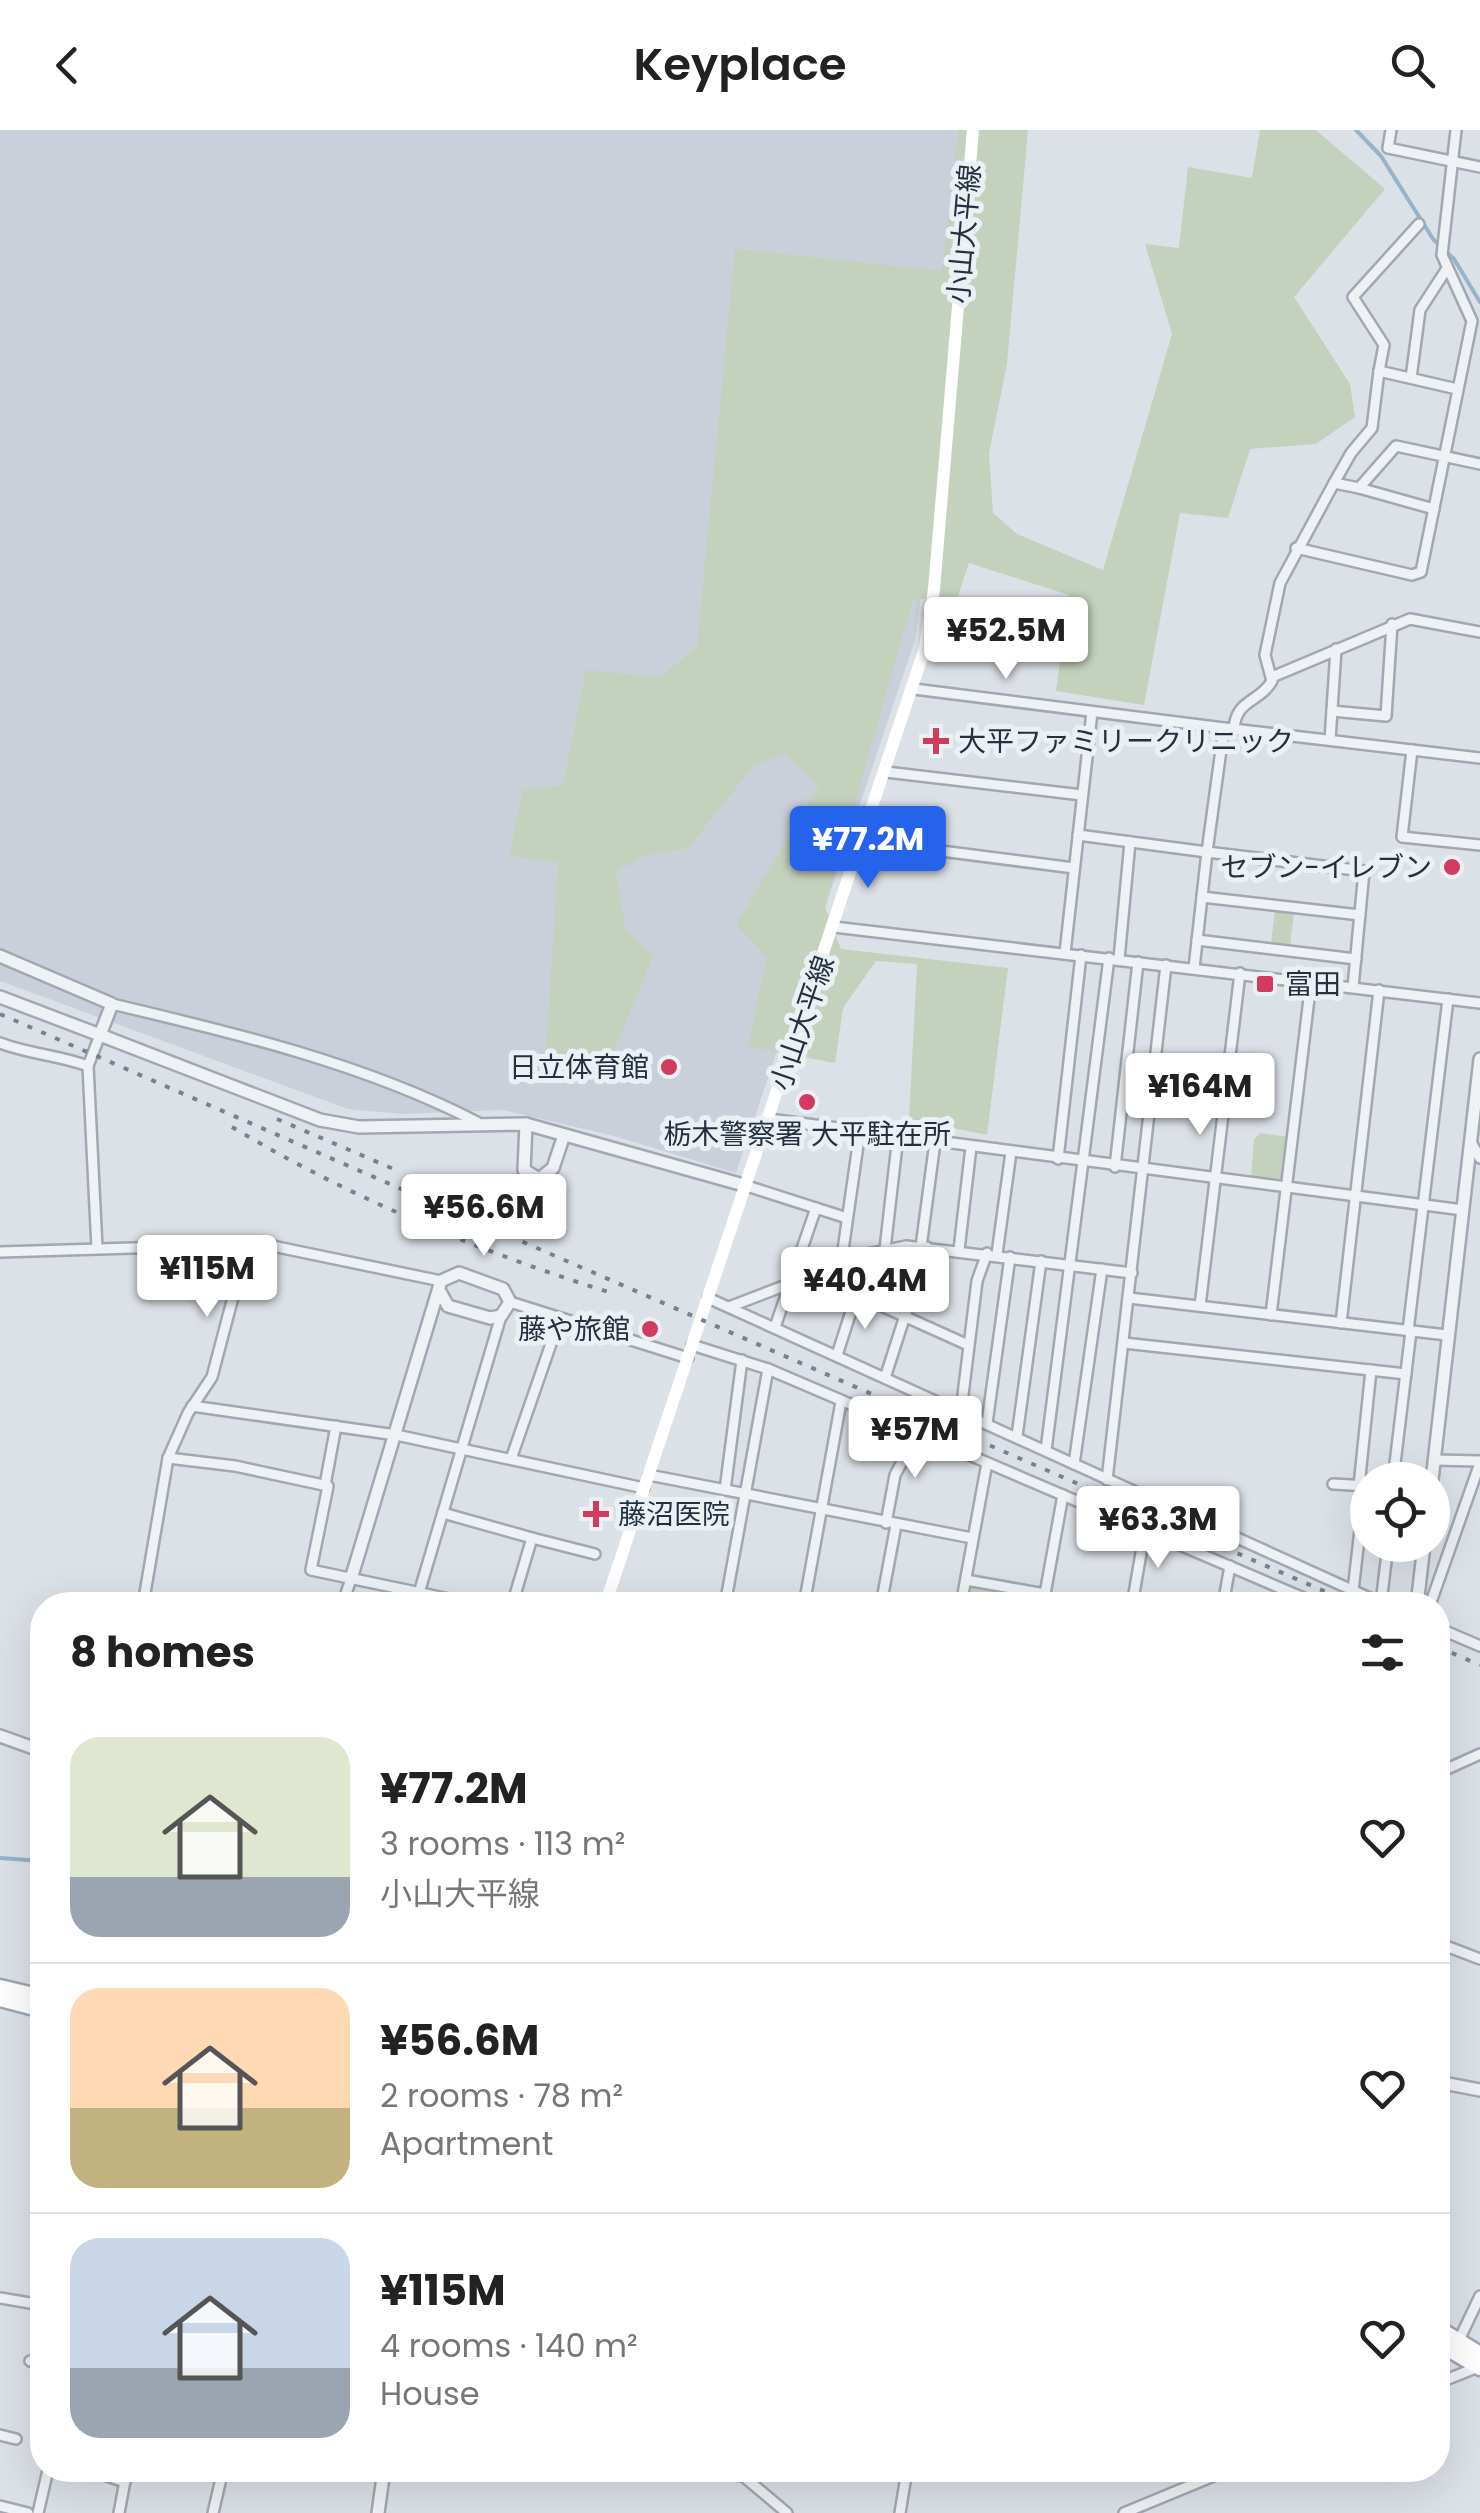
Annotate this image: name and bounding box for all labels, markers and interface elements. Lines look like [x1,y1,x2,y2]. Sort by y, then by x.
text: Keyplace [633,33,847,96]
icon: back [40,38,95,93]
icon: search [1385,38,1440,93]
street label: 小山大平線 [939,163,990,305]
pin: ¥52.5M [925,597,1087,682]
text: ¥52.5M [946,607,1066,652]
place label: 大平ファミリークリニック [958,722,1294,761]
marker: 大平ファミリークリニック [923,728,949,754]
pin: ¥77.2M [787,806,949,891]
text: ¥77.2M [812,816,924,861]
place label: セブン-イレブン [1221,848,1432,887]
marker: セブン-イレブン [1441,856,1463,878]
street label: 小山大平線 [761,951,844,1096]
place label: 富田 [1285,965,1341,1004]
marker: 富田 [1254,973,1276,995]
place label: 日立体育館 [509,1048,649,1087]
pin: ¥164M [1130,1053,1270,1138]
marker: 日立体育館 [658,1056,680,1078]
text: ¥164M [1148,1063,1252,1108]
marker: 栃木警察署 大平駐在所 [796,1091,818,1113]
place label: 栃木警察署 大平駐在所 [663,1115,951,1154]
pin: ¥56.6M [403,1174,565,1259]
text: ¥56.6M [423,1184,545,1229]
pin: ¥115M [137,1235,277,1320]
text: ¥115M [159,1245,255,1290]
pin: ¥40.4M [784,1247,946,1332]
text: ¥40.4M [803,1257,927,1302]
place label: 藤や旅館 [518,1310,630,1349]
marker: 藤や旅館 [639,1318,661,1340]
pin: ¥57M [856,1396,974,1481]
text: ¥57M [871,1406,959,1451]
map controls [1350,1462,1450,1562]
button: locate [1350,1462,1450,1562]
pin: ¥63.3M [1077,1486,1239,1571]
place label: 藤沼医院 [618,1495,730,1534]
text: ¥63.3M [1099,1496,1217,1541]
marker: 藤沼医院 [583,1501,609,1527]
text: 8 homes [70,1623,255,1682]
icon: filters [1355,1625,1410,1680]
text: ¥77.2M [380,1759,528,1818]
icon: home [150,1777,270,1897]
icon: heart [1355,1810,1410,1865]
text: 3 rooms · 113 m² [380,1821,625,1866]
text: 小山大平線 [380,1871,540,1916]
text: ¥56.6M [380,2011,539,2070]
icon: home [150,2028,270,2148]
icon: heart [1355,2061,1410,2116]
text: 2 rooms · 78 m² [380,2073,623,2118]
text: Apartment [380,2121,553,2166]
text: ¥115M [380,2261,506,2320]
icon: home [150,2278,270,2398]
icon: heart [1355,2311,1410,2366]
text: 4 rooms · 140 m² [380,2323,638,2368]
text: House [380,2371,480,2416]

